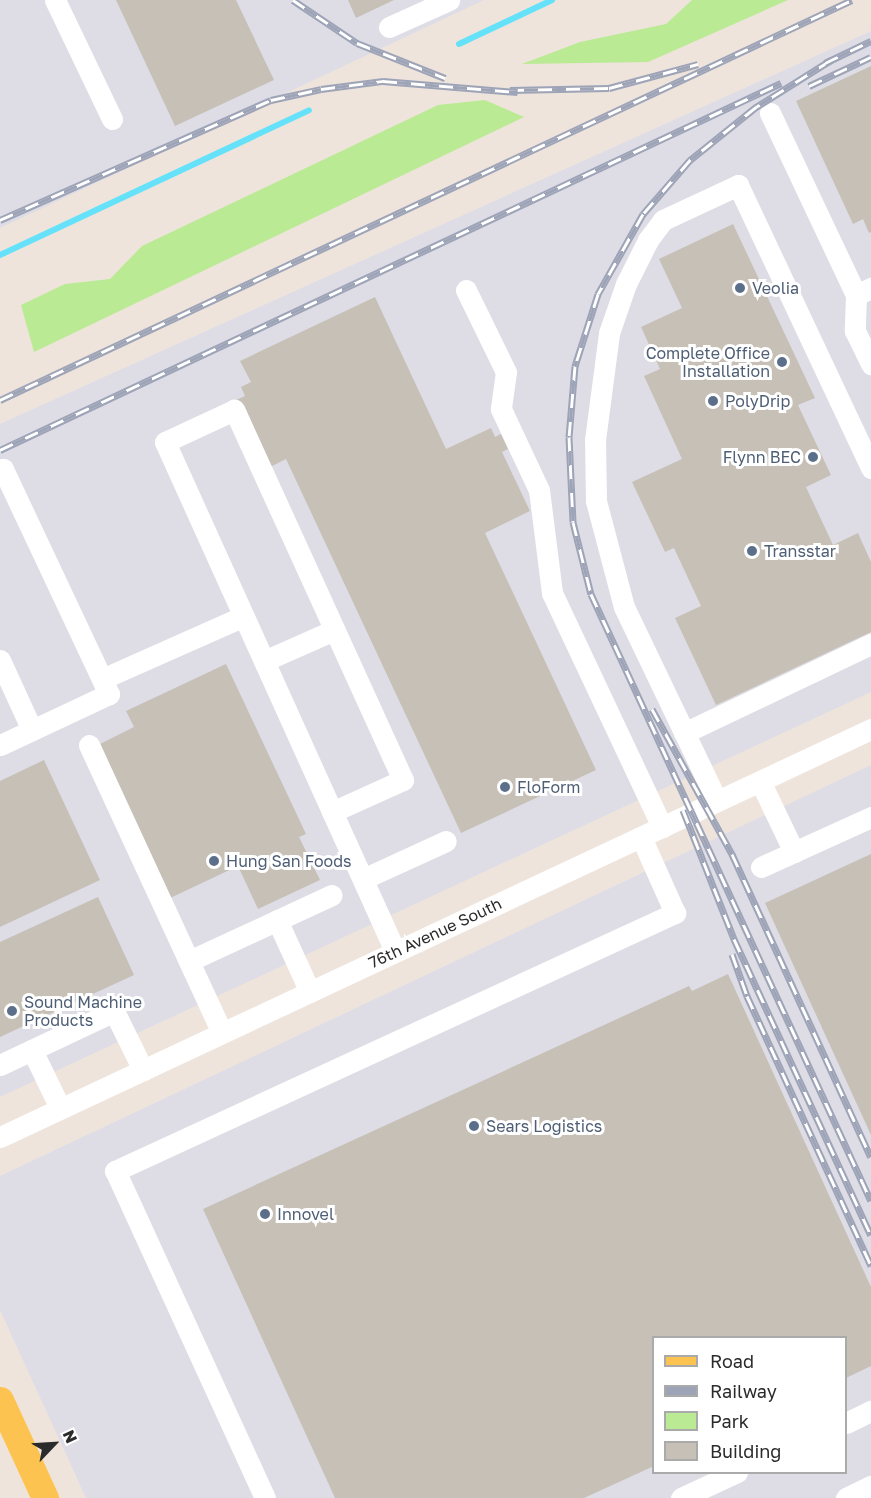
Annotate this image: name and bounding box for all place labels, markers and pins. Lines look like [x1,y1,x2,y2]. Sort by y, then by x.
place label: Veolia [752,278,799,298]
marker: Veolia [733,281,747,295]
place label: Complete Office Installation [646,343,770,381]
marker: Complete Office Installation [775,355,789,369]
place label: PolyDrip [725,391,790,411]
marker: PolyDrip [706,394,720,408]
place label: Flynn BEC [723,447,801,467]
marker: Flynn BEC [806,450,820,464]
place label: Transstar [764,541,836,561]
marker: Transstar [745,544,759,558]
place label: FloForm [517,777,580,797]
marker: FloForm [498,780,512,794]
place label: Hung San Foods [226,851,352,871]
marker: Hung San Foods [207,854,221,868]
place label: Sound Machine Products [24,992,142,1030]
marker: Sound Machine Products [5,1004,19,1018]
place label: Sears Logistics [486,1116,602,1136]
marker: Sears Logistics [467,1119,481,1133]
place label: Innovel [277,1204,334,1224]
marker: Innovel [258,1207,272,1221]

